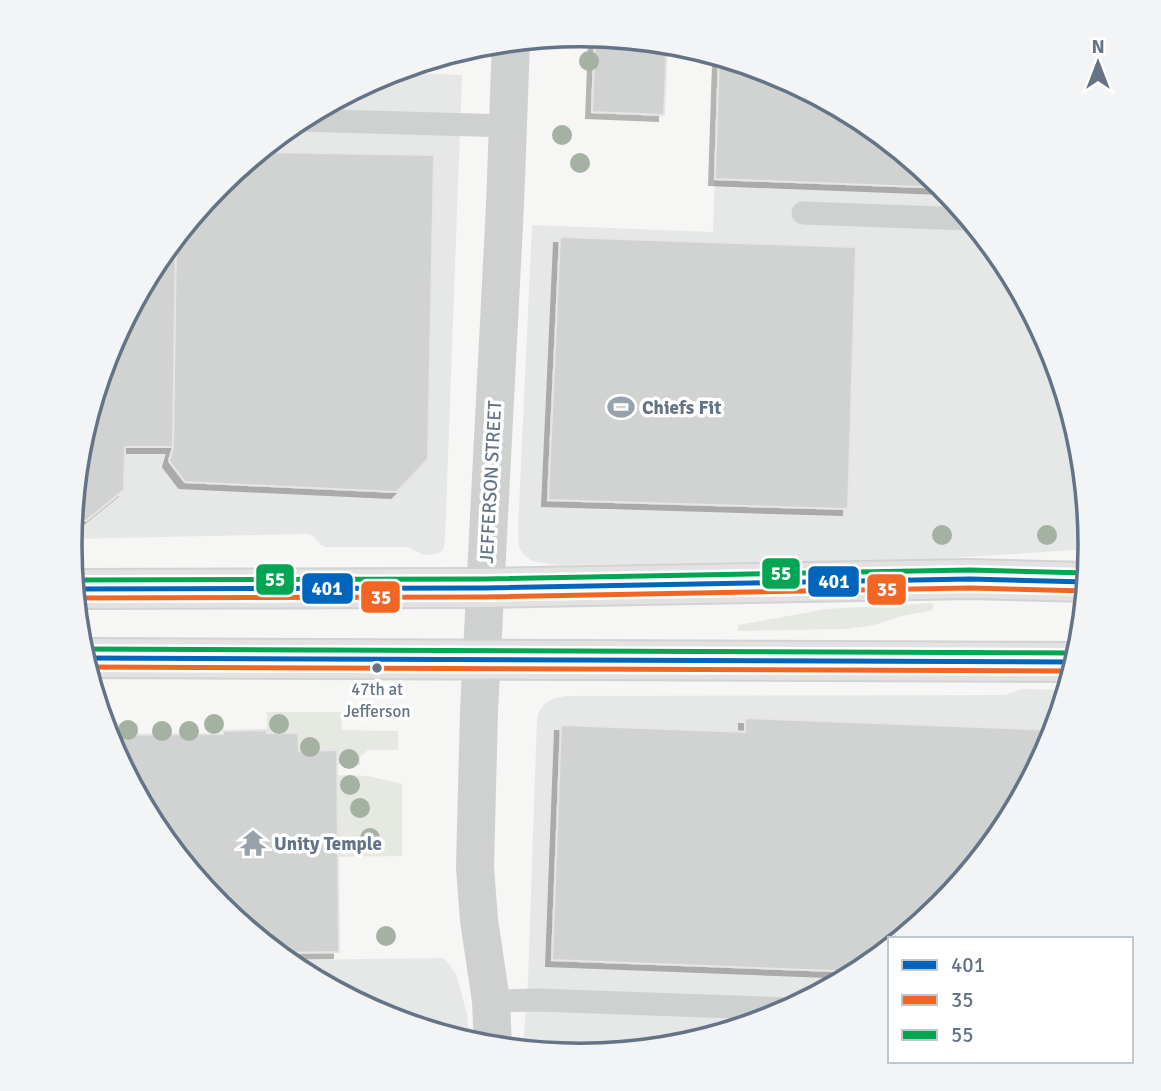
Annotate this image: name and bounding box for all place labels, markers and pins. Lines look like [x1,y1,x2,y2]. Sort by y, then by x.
sports icon: Chiefs Fit [606,392,636,422]
place label: Chiefs Fit [642,396,721,420]
marker: 47th at Jefferson [370,661,384,675]
place label: 47th at Jefferson [343,679,411,722]
temple icon: Unity Temple [238,828,268,858]
place label: Unity Temple [274,832,382,856]

